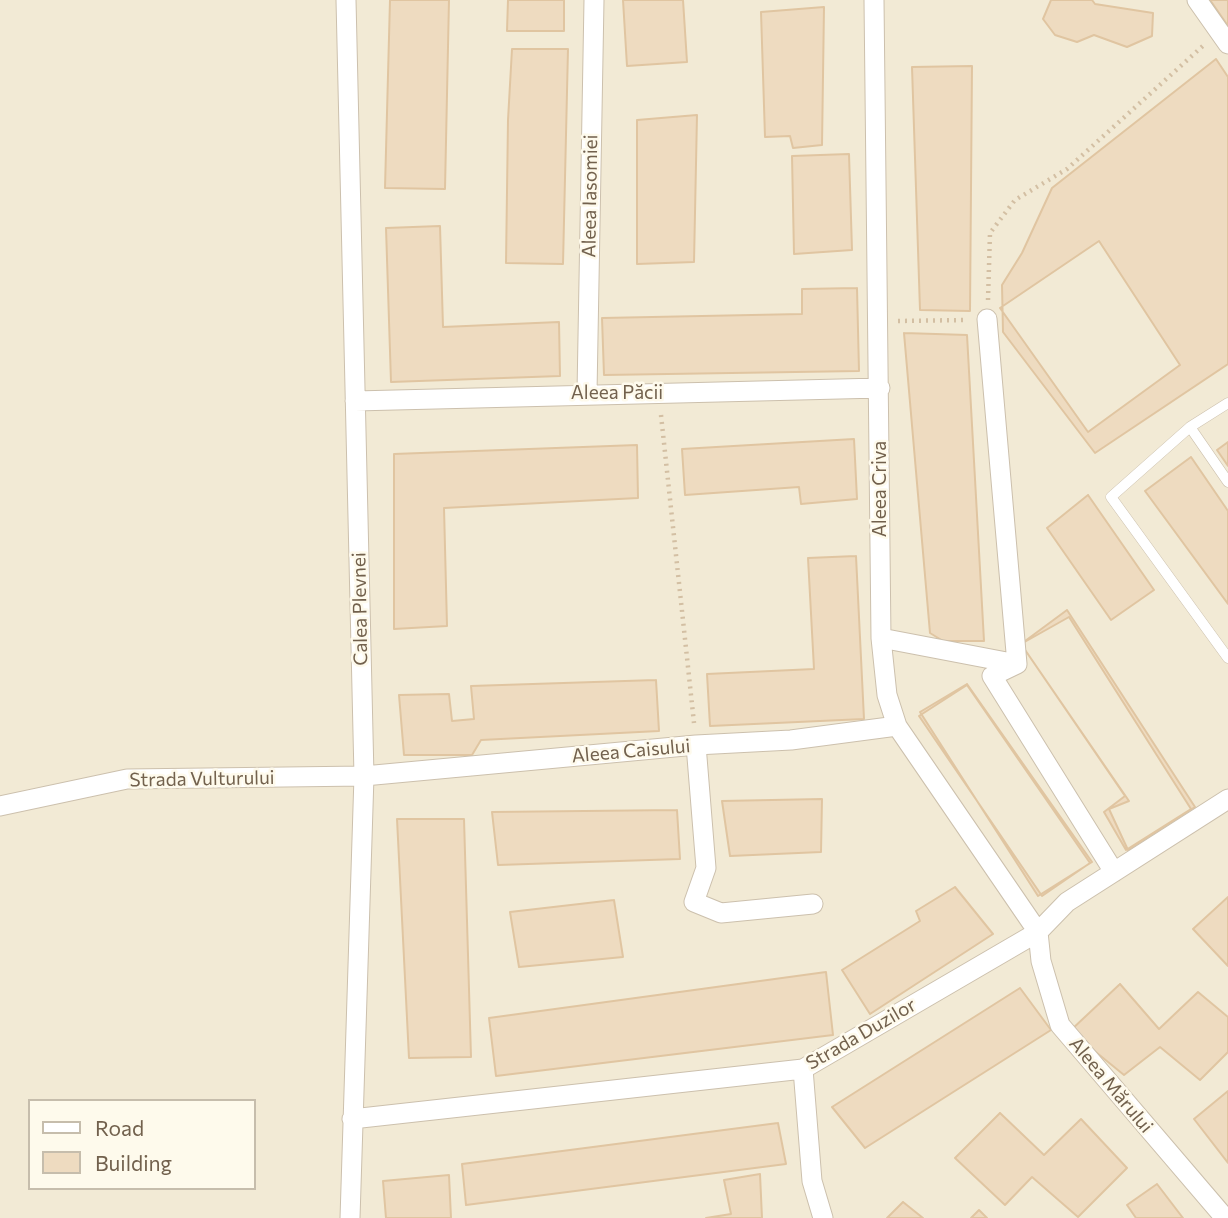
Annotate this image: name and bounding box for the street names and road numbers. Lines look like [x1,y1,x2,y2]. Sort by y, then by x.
street label: Aleea Iasomiei [578,134,602,258]
street label: Aleea Păcii [571,382,663,404]
street label: Aleea Criva [869,441,891,537]
street label: Calea Plevnei [348,552,372,666]
street label: Aleea Caisului [571,734,691,768]
street label: Strada Vulturului [129,766,275,792]
street label: Strada Duzilor [802,993,920,1075]
street label: Aleea Mărului [1064,1033,1158,1137]

